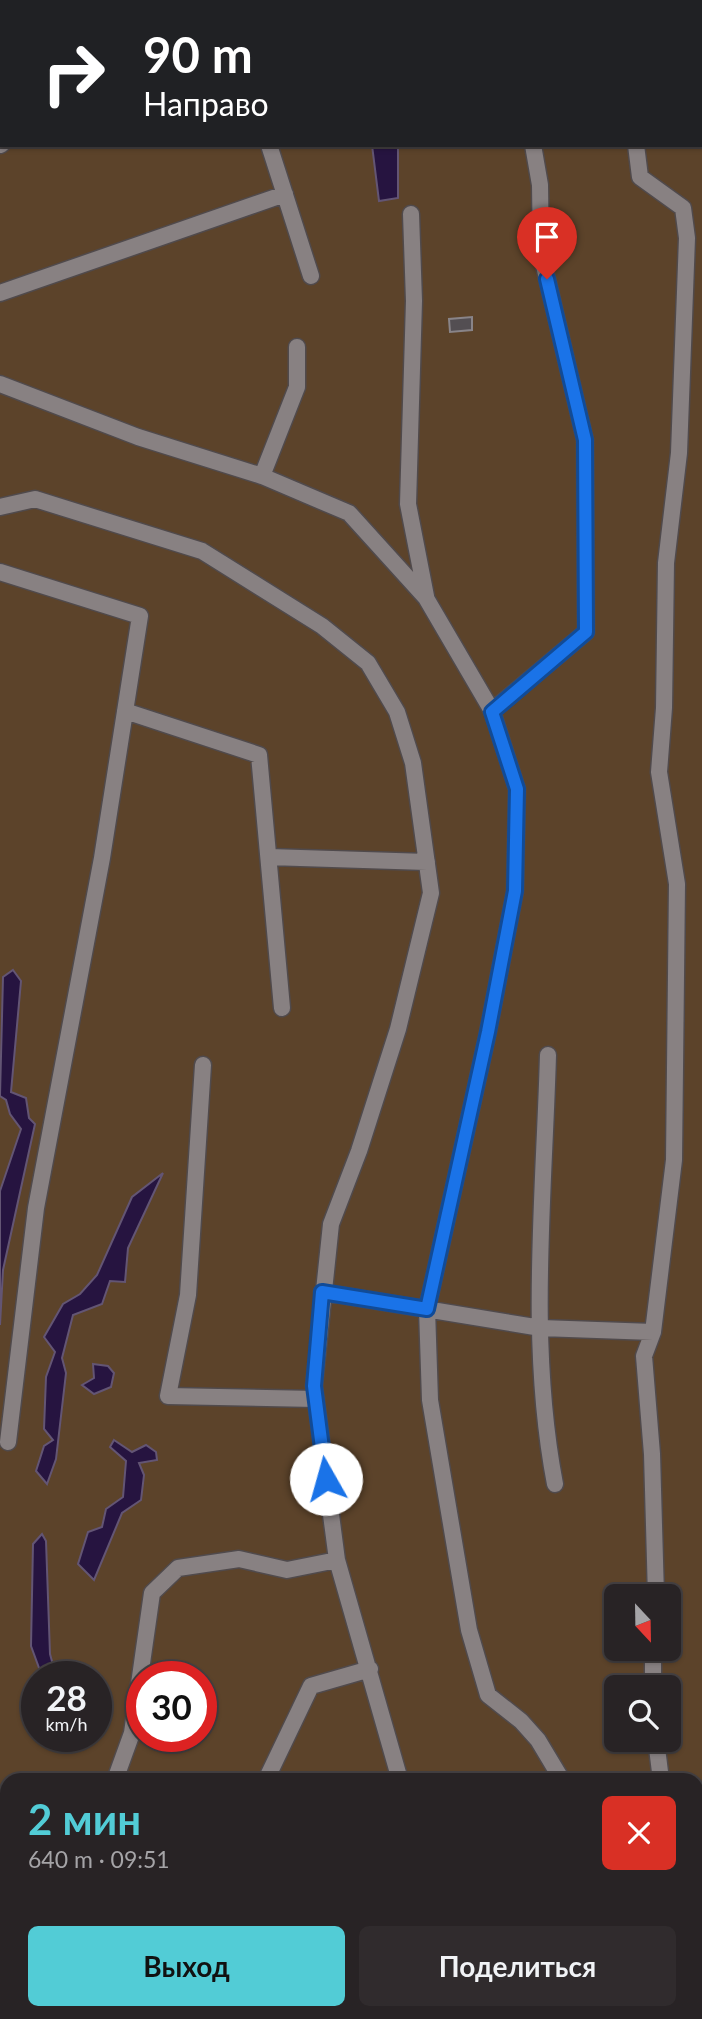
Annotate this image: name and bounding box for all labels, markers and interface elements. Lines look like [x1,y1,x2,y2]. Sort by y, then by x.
text: 90 m [143,25,253,83]
icon: right [28,28,119,119]
text: Направо [143,84,269,123]
pin [517,207,577,279]
icon: arrive [528,218,566,256]
position arrow [289,1442,363,1516]
north arrow [604,1584,681,1661]
map controls [604,1584,681,1752]
speed limit sign: 30 [126,1661,217,1752]
button: search [604,1675,681,1752]
text: 28 [46,1676,87,1718]
text: km/h [45,1713,88,1735]
text: 2 мин [28,1794,141,1844]
button: close [602,1796,676,1870]
text: 640 m · 09:51 [28,1845,170,1873]
button: Выход [28,1926,345,2006]
button: Поделиться [359,1926,676,2006]

